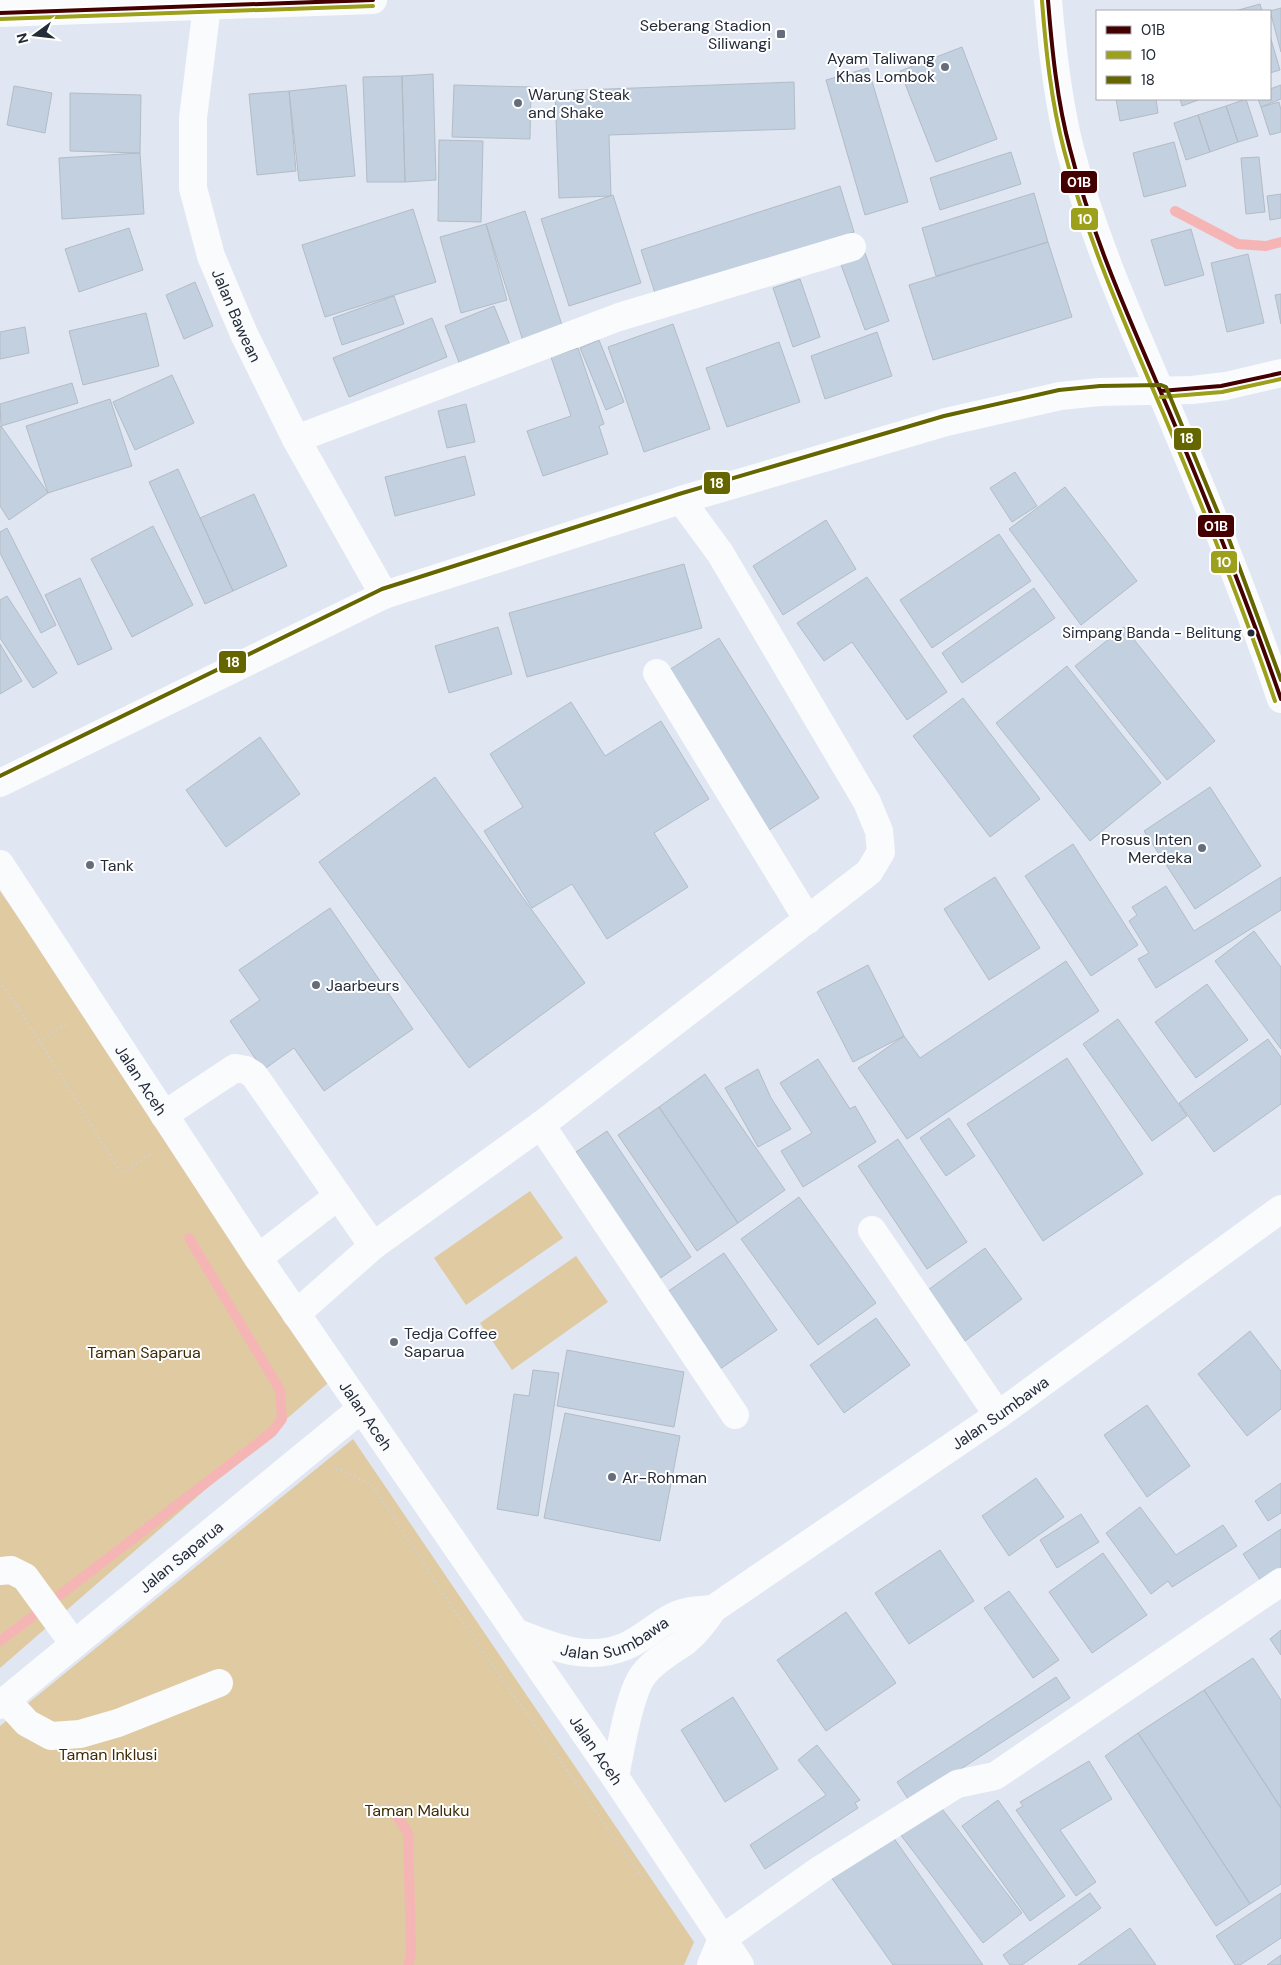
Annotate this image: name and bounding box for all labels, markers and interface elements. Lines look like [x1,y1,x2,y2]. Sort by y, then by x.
north arrow [10,10,60,60]
legend [1096,10,1271,100]
place label: Seberang Stadion Siliwangi [640,15,771,54]
text: 01B [1141,20,1165,40]
marker: Seberang Stadion Siliwangi [775,28,787,40]
text: N [12,31,32,46]
text: 10 [1141,45,1156,65]
place label: Ayam Taliwang Khas Lombok [827,48,935,87]
marker: Ayam Taliwang Khas Lombok [939,61,951,73]
text: 18 [1141,70,1155,90]
place label: Warung Steak and Shake [528,84,630,123]
marker: Warung Steak and Shake [512,97,524,109]
line badge: 01B [1060,170,1098,194]
text: 01B [1067,173,1091,191]
line badge: 10 [1070,207,1099,231]
text: 10 [1078,210,1093,228]
street label: Jalan Bawean [207,266,267,365]
line badge: 18 [1173,427,1202,451]
text: 18 [1180,429,1194,447]
line badge: 18 [703,471,731,495]
text: 18 [710,474,724,492]
line badge: 01B [1197,514,1235,538]
text: 01B [1204,517,1228,535]
line badge: 10 [1210,550,1238,574]
text: 10 [1217,553,1232,571]
place label: Simpang Banda - Belitung [1062,623,1242,643]
marker: Simpang Banda - Belitung [1246,628,1256,638]
line badge: 18 [218,650,247,674]
text: 18 [226,653,240,671]
place label: Prosus Inten Merdeka [1101,829,1192,868]
marker: Prosus Inten Merdeka [1196,842,1208,854]
place label: Tank [100,855,134,876]
marker: Tank [84,859,96,871]
place label: Jaarbeurs [326,975,400,996]
marker: Jaarbeurs [310,979,322,991]
street label: Jalan Aceh [111,1041,172,1119]
place label: Tedja Coffee Saparua [404,1323,497,1362]
marker: Tedja Coffee Saparua [388,1336,400,1348]
park label: Taman Saparua [87,1342,201,1363]
street label: Jalan Sumbawa [947,1371,1053,1454]
street label: Jalan Aceh [335,1376,398,1454]
place label: Ar-Rohman [622,1467,707,1488]
marker: Ar-Rohman [606,1471,618,1483]
street label: Jalan Saparua [134,1516,227,1597]
street label: Jalan Sumbawa [558,1611,672,1664]
street label: Jalan Aceh [565,1711,628,1789]
park label: Taman Inklusi [59,1744,157,1765]
park label: Taman Maluku [364,1800,470,1821]

